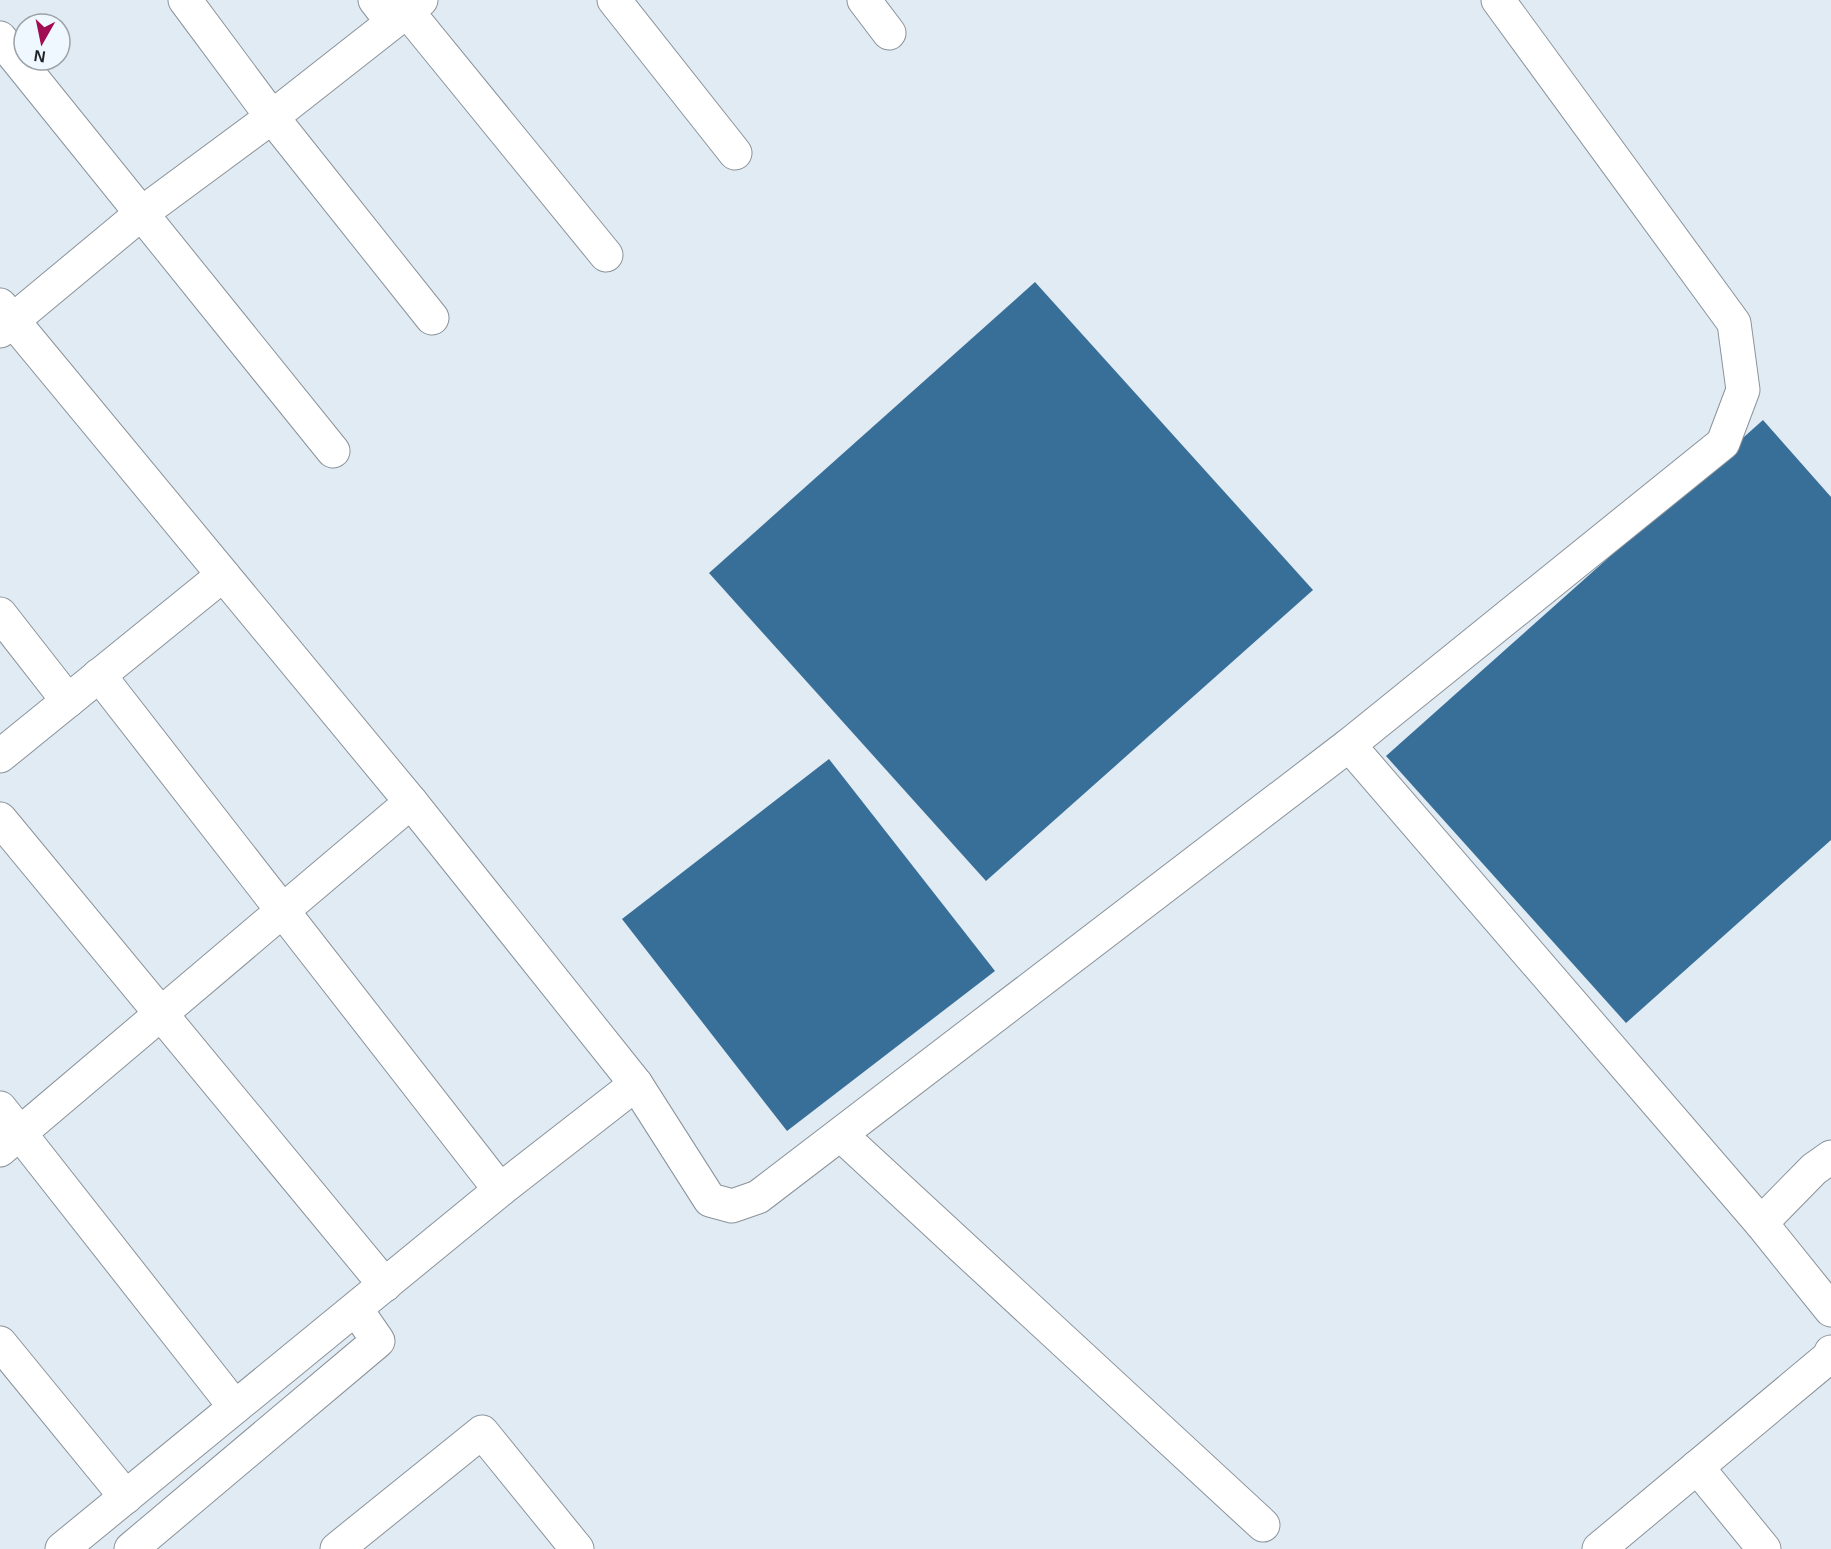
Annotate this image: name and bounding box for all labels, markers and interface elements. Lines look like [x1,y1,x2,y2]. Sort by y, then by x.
north arrow [12,12,72,72]
text: N [33,47,47,66]

